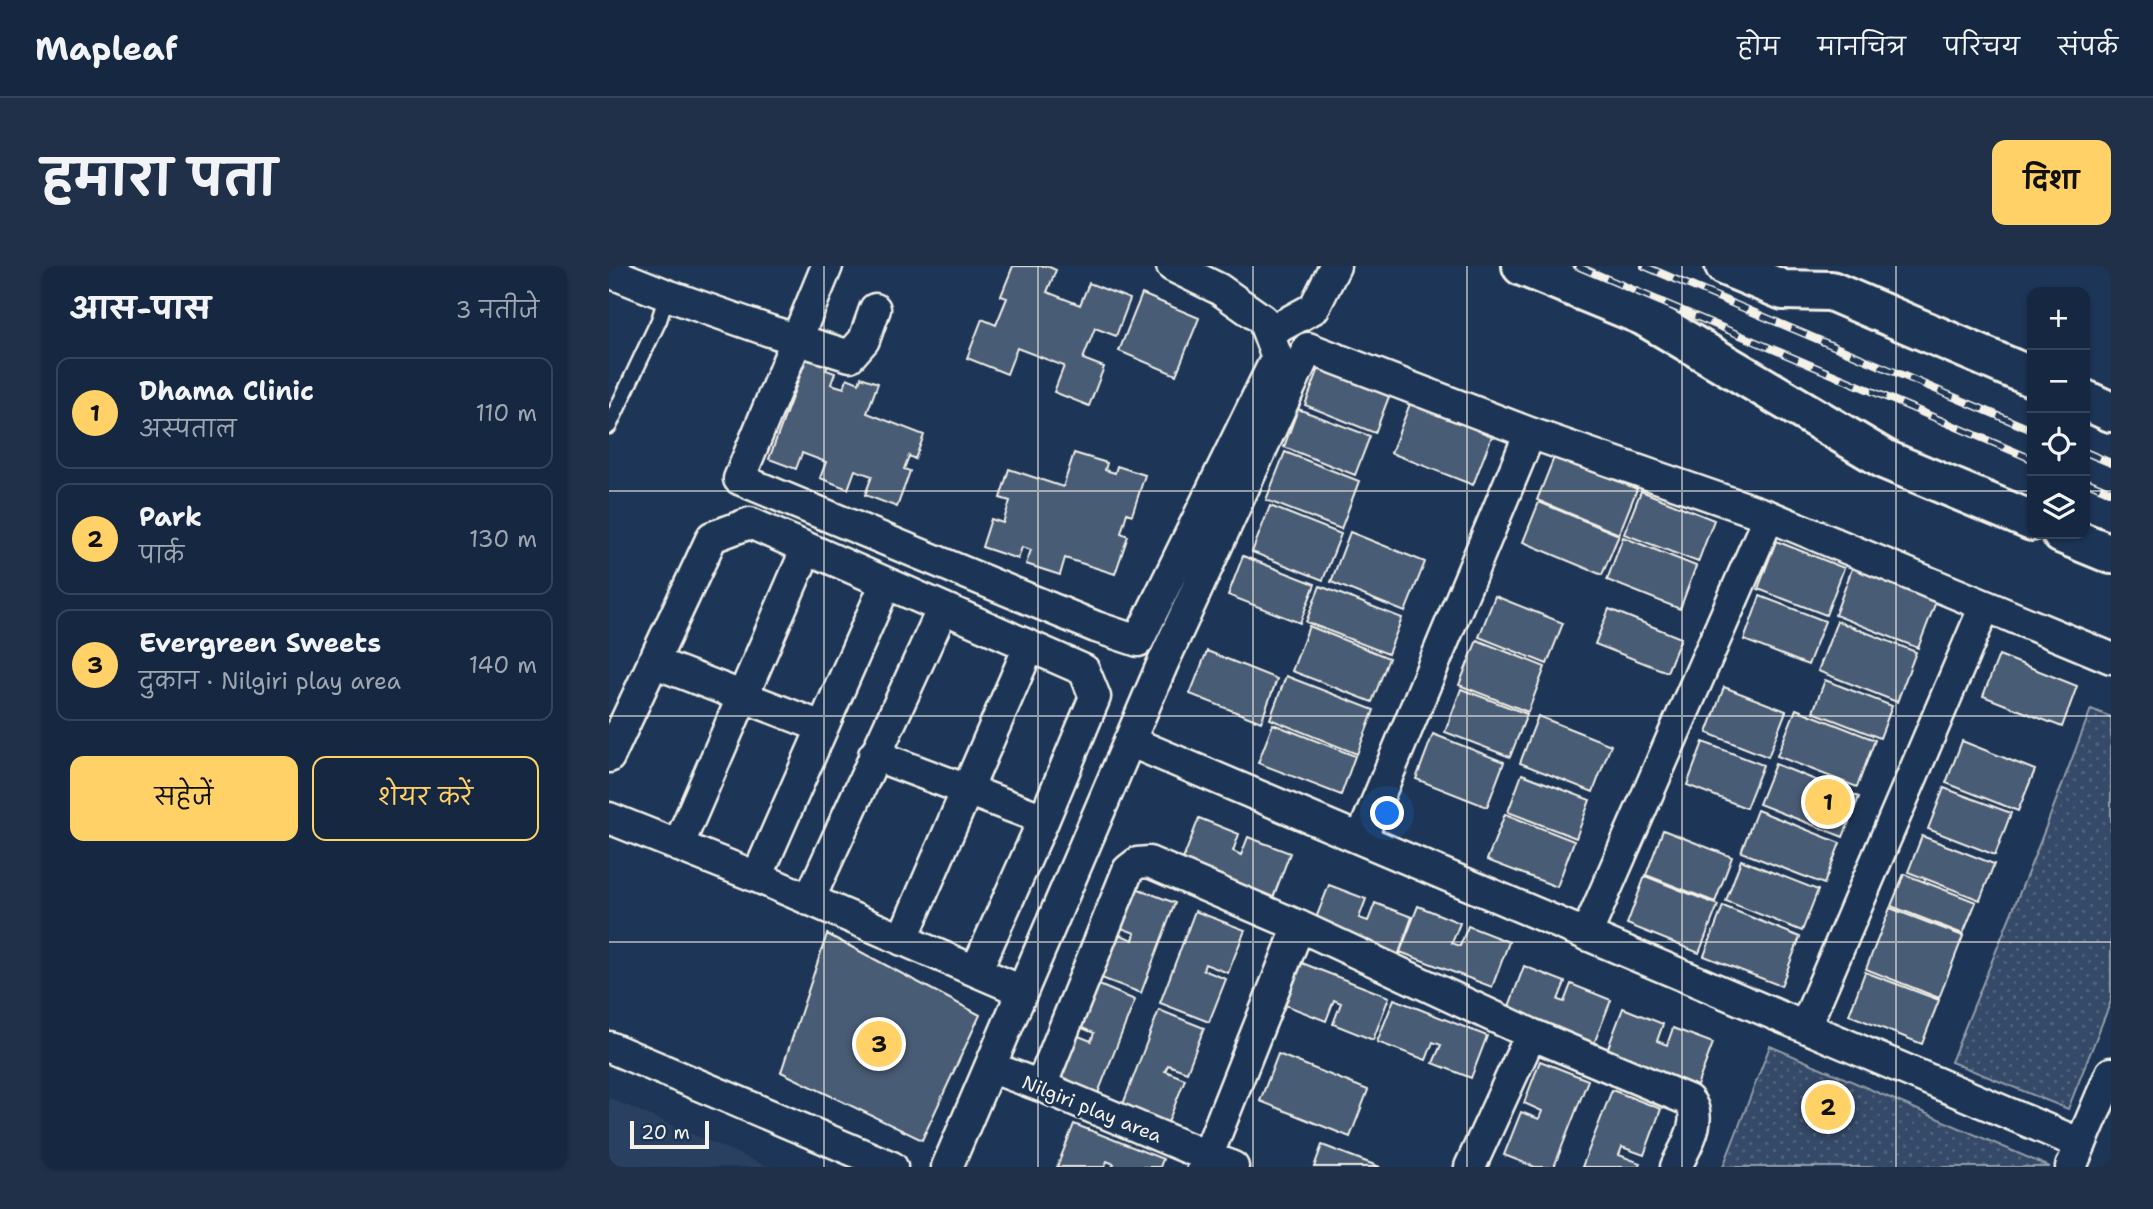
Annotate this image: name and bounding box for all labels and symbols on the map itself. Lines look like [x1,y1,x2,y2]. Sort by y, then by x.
pin: 1 [1805,776,1851,828]
your location [1370,796,1404,830]
pin: 3 [856,1018,902,1070]
street label: Nilgiri play area [1018,1070,1166,1149]
pin: 2 [1805,1081,1851,1133]
scale bar [630,1118,709,1150]

